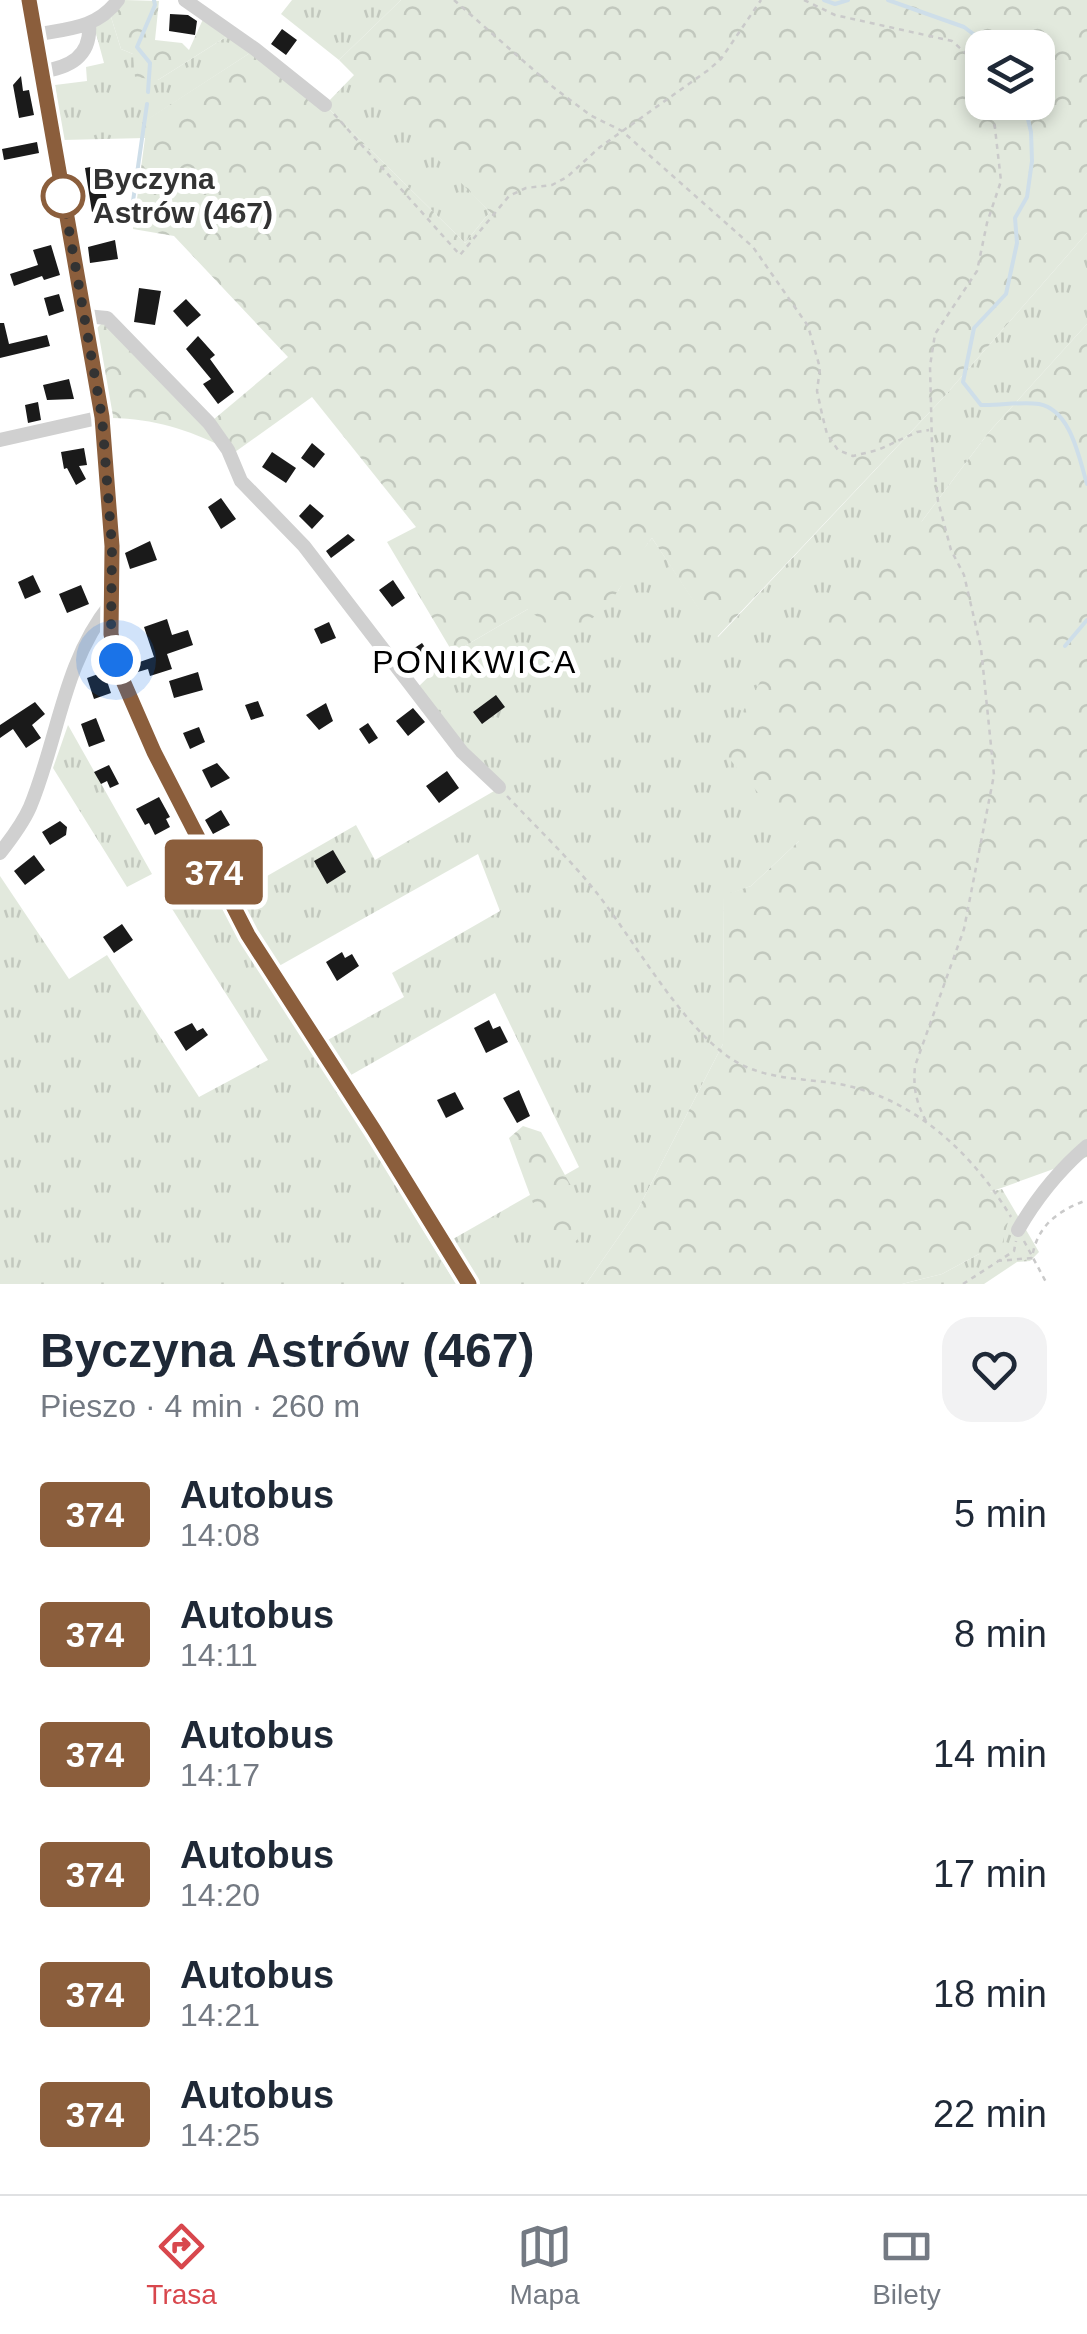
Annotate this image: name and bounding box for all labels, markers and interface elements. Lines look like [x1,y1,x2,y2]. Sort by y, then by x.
map controls [965,30,1055,120]
button: layers [965,30,1055,120]
place label: Byczyna Astrów (467) [93,162,273,229]
marker: Byczyna Astrów (467) [42,175,84,217]
your location [91,635,141,685]
district label: PONIKWICA [372,644,578,680]
line badge: 374 [156,840,272,904]
text: 374 [185,853,243,892]
button: heart [942,1317,1047,1422]
text: Byczyna Astrów (467) [40,1324,534,1377]
text: Pieszo · 4 min · 260 m [40,1388,360,1424]
text: Autobus [180,1474,334,1516]
text: 5 min [954,1493,1047,1535]
text: 374 [66,1495,124,1534]
text: 14:08 [180,1517,260,1553]
text: Autobus [180,1594,334,1636]
text: 8 min [954,1613,1047,1655]
text: 374 [66,1615,124,1654]
text: 14:11 [180,1637,258,1673]
text: Autobus [180,1714,334,1756]
text: 14 min [933,1733,1047,1775]
text: 374 [66,1735,124,1774]
text: 14:17 [180,1757,260,1793]
text: Autobus [180,1834,334,1876]
text: 17 min [933,1853,1047,1895]
text: 374 [66,1855,124,1894]
text: 14:20 [180,1877,260,1913]
text: Autobus [180,1954,334,1996]
text: 18 min [933,1973,1047,2015]
text: 374 [66,1975,124,2014]
text: 14:21 [180,1997,260,2033]
text: Autobus [180,2074,334,2116]
text: 22 min [933,2093,1047,2135]
text: 374 [66,2095,124,2134]
text: 14:25 [180,2117,260,2153]
tab: Trasa [146,2219,217,2311]
tab: Mapa [510,2219,580,2311]
tab: Bilety [872,2219,941,2311]

